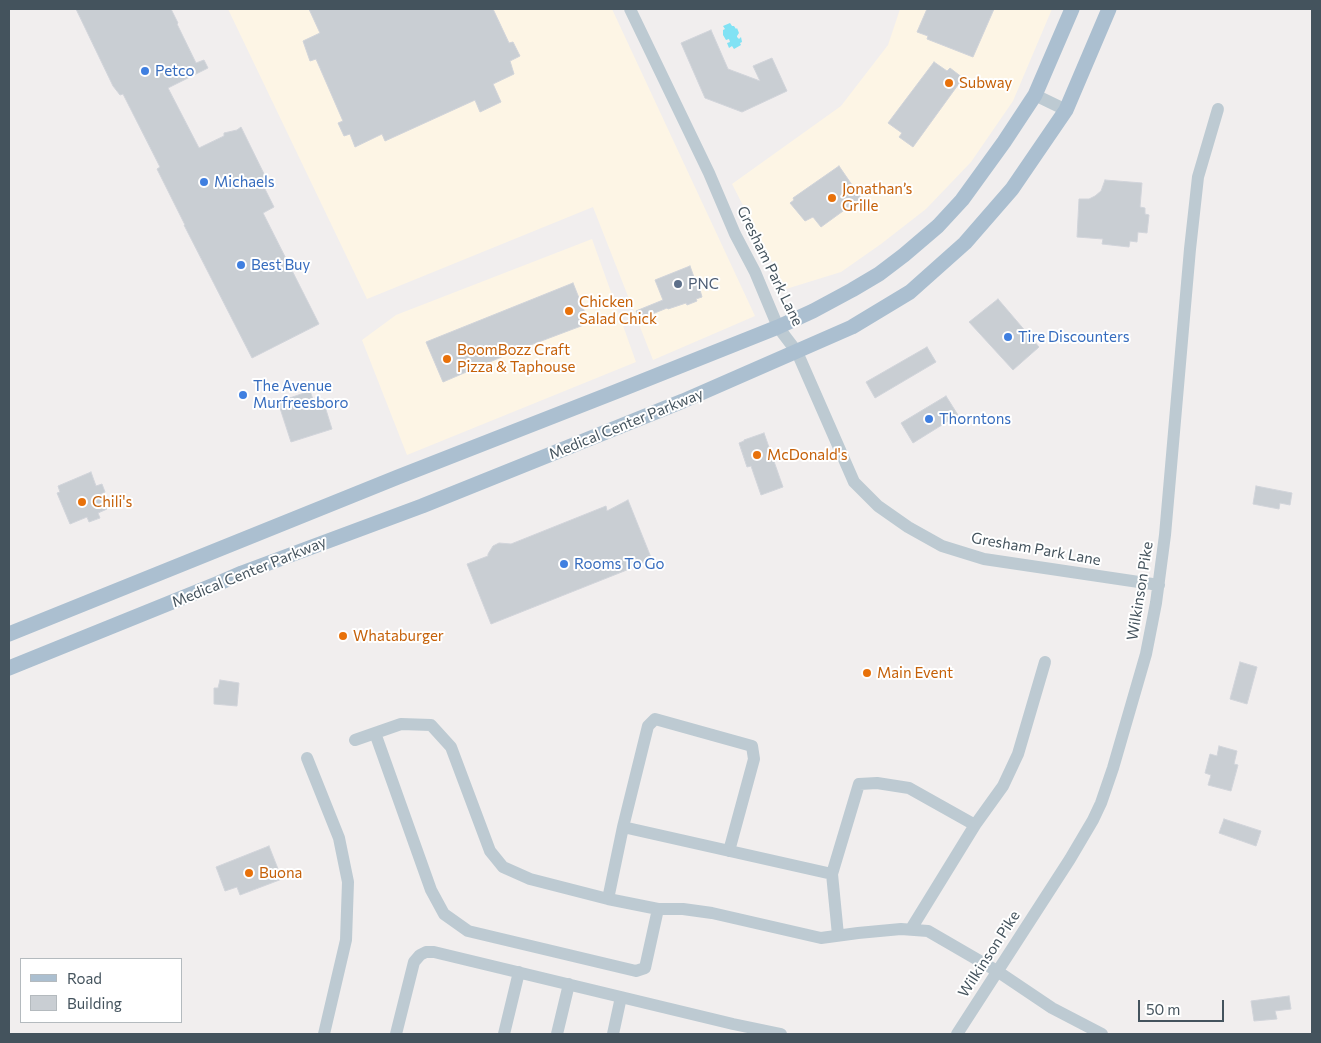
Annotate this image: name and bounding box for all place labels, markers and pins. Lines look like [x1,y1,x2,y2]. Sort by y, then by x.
place label: Petco [155,62,194,80]
marker: Petco [139,65,151,77]
place label: Subway [959,74,1012,92]
marker: Subway [943,77,955,89]
place label: Michaels [214,173,275,191]
marker: Michaels [198,176,210,188]
place label: Jonathan’s Grille [842,180,912,215]
marker: Jonathan’s Grille [826,192,838,204]
place label: Best Buy [251,256,310,274]
marker: Best Buy [235,259,247,271]
place label: PNC [688,275,719,293]
marker: PNC [672,278,684,290]
place label: Chicken Salad Chick [579,293,657,328]
marker: Chicken Salad Chick [563,305,575,317]
place label: Tire Discounters [1018,328,1130,346]
marker: Tire Discounters [1002,331,1014,343]
place label: BoomBozz Craft Pizza & Taphouse [457,341,575,376]
marker: BoomBozz Craft Pizza & Taphouse [441,353,453,365]
place label: The Avenue Murfreesboro [253,377,349,412]
marker: The Avenue Murfreesboro [237,389,249,401]
place label: Thorntons [939,410,1011,428]
marker: Thorntons [923,413,935,425]
place label: McDonald's [767,446,848,464]
marker: McDonald's [751,449,763,461]
place label: Chili's [92,493,132,511]
marker: Chili's [76,496,88,508]
place label: Rooms To Go [574,555,665,573]
marker: Rooms To Go [558,558,570,570]
place label: Whataburger [353,627,444,645]
marker: Whataburger [337,630,349,642]
place label: Main Event [877,664,953,682]
marker: Main Event [861,667,873,679]
place label: Buona [259,864,302,882]
marker: Buona [243,867,255,879]

